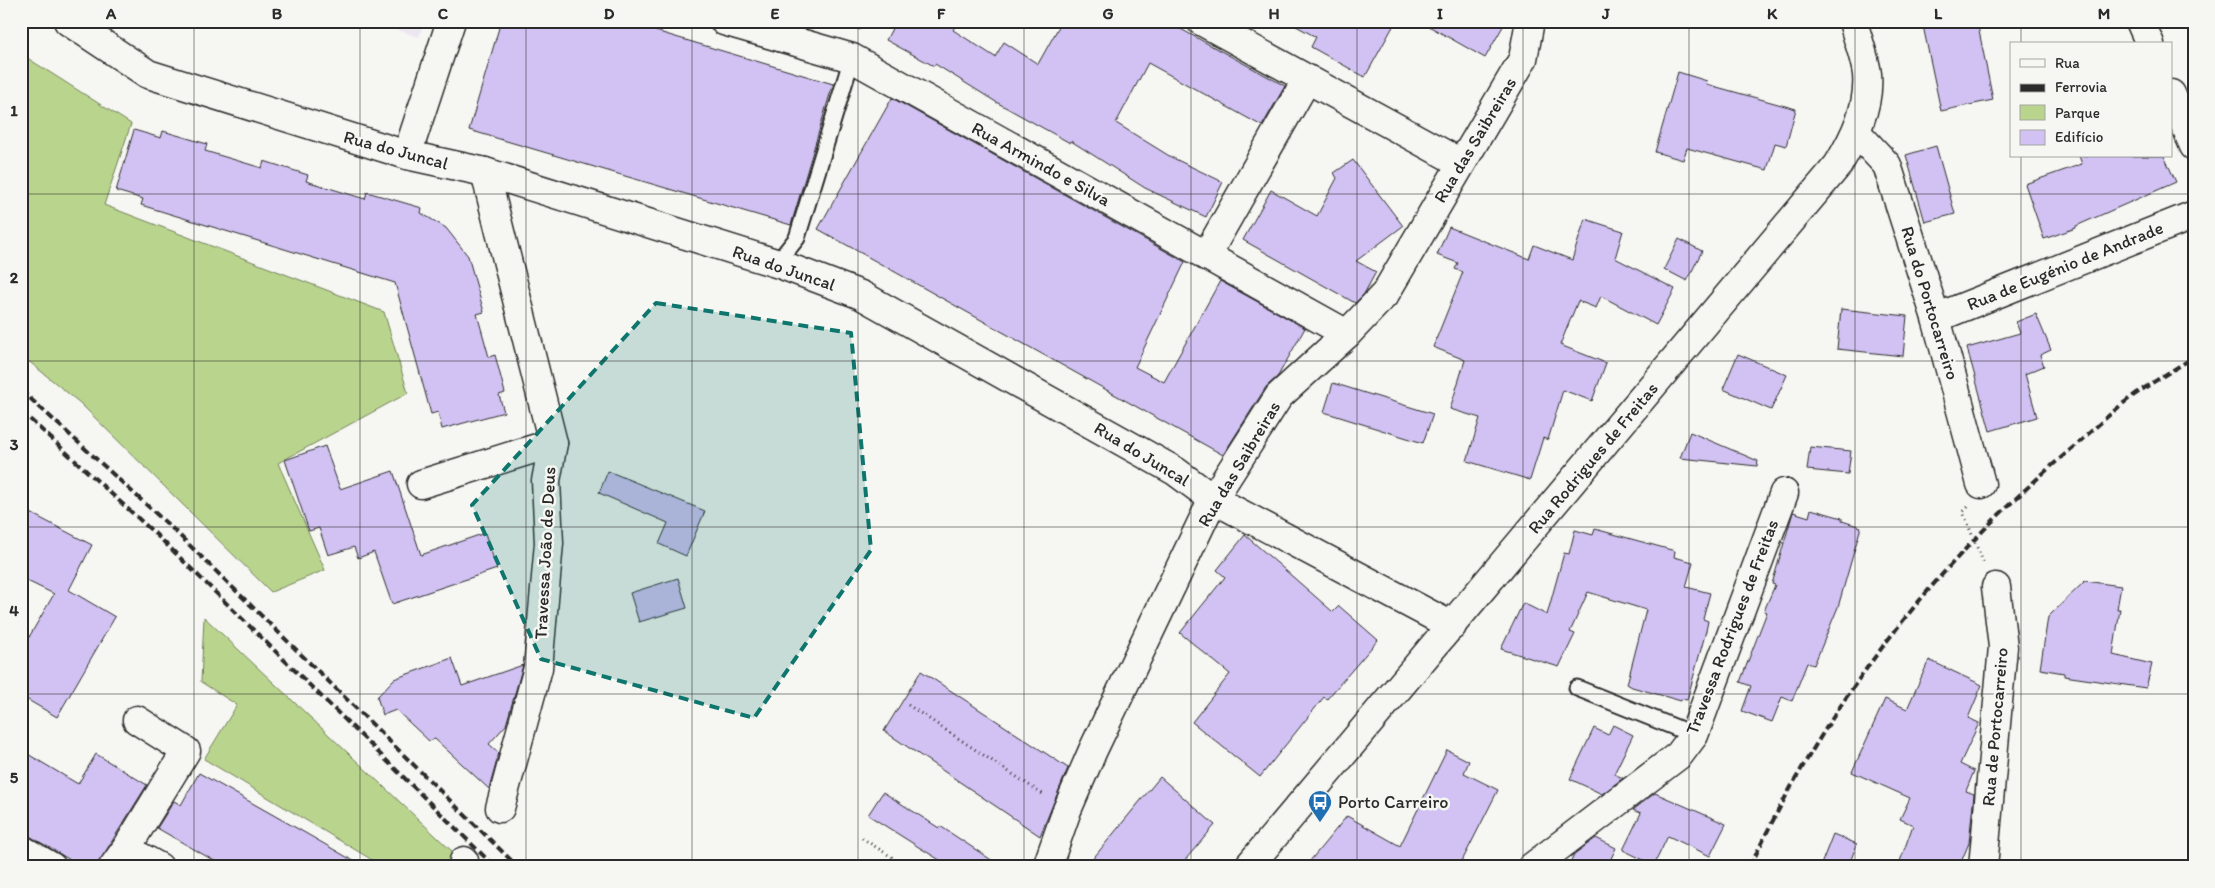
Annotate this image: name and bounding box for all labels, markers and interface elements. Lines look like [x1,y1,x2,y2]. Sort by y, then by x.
text: A [105,4,117,23]
text: B [272,4,283,23]
text: C [438,4,449,23]
text: D [604,4,615,23]
text: E [771,4,780,23]
text: F [937,4,946,23]
text: G [1102,4,1114,23]
text: H [1268,4,1280,23]
text: I [1437,4,1443,23]
text: J [1601,4,1610,23]
text: K [1767,4,1778,23]
text: L [1934,4,1943,23]
text: M [2098,4,2110,23]
legend [2010,42,2172,158]
text: Rua [2055,54,2080,72]
street label: Rua das Saibreiras [1429,73,1521,207]
text: Ferrovia [2055,78,2107,96]
text: 1 [10,101,18,120]
text: Parque [2055,104,2100,122]
street label: Rua Armindo e Silva [968,117,1115,211]
street label: Rua do Juncal [341,125,451,175]
text: Edifício [2055,128,2103,146]
street label: Rua de Eugénio de Andrade [1964,217,2166,315]
street label: Rua do Portocarreiro [1896,223,1964,383]
street label: Rua do Juncal [730,240,838,296]
text: 2 [10,268,19,287]
street label: Rua Rodrigues de Freitas [1523,378,1663,538]
street label: Rua das Saibreiras [1193,397,1285,531]
street label: Rua do Juncal [1090,417,1194,491]
text: 3 [10,435,19,454]
street label: Travessa João de Deus [529,466,561,640]
street label: Travessa Rodrigues de Freitas [1681,516,1783,738]
text: 4 [9,601,19,620]
street label: Rua de Portocarreiro [1977,647,2013,807]
text: 5 [10,768,19,787]
bus stop icon: Porto Carreiro [1307,789,1333,823]
place label: Porto Carreiro [1338,791,1448,813]

